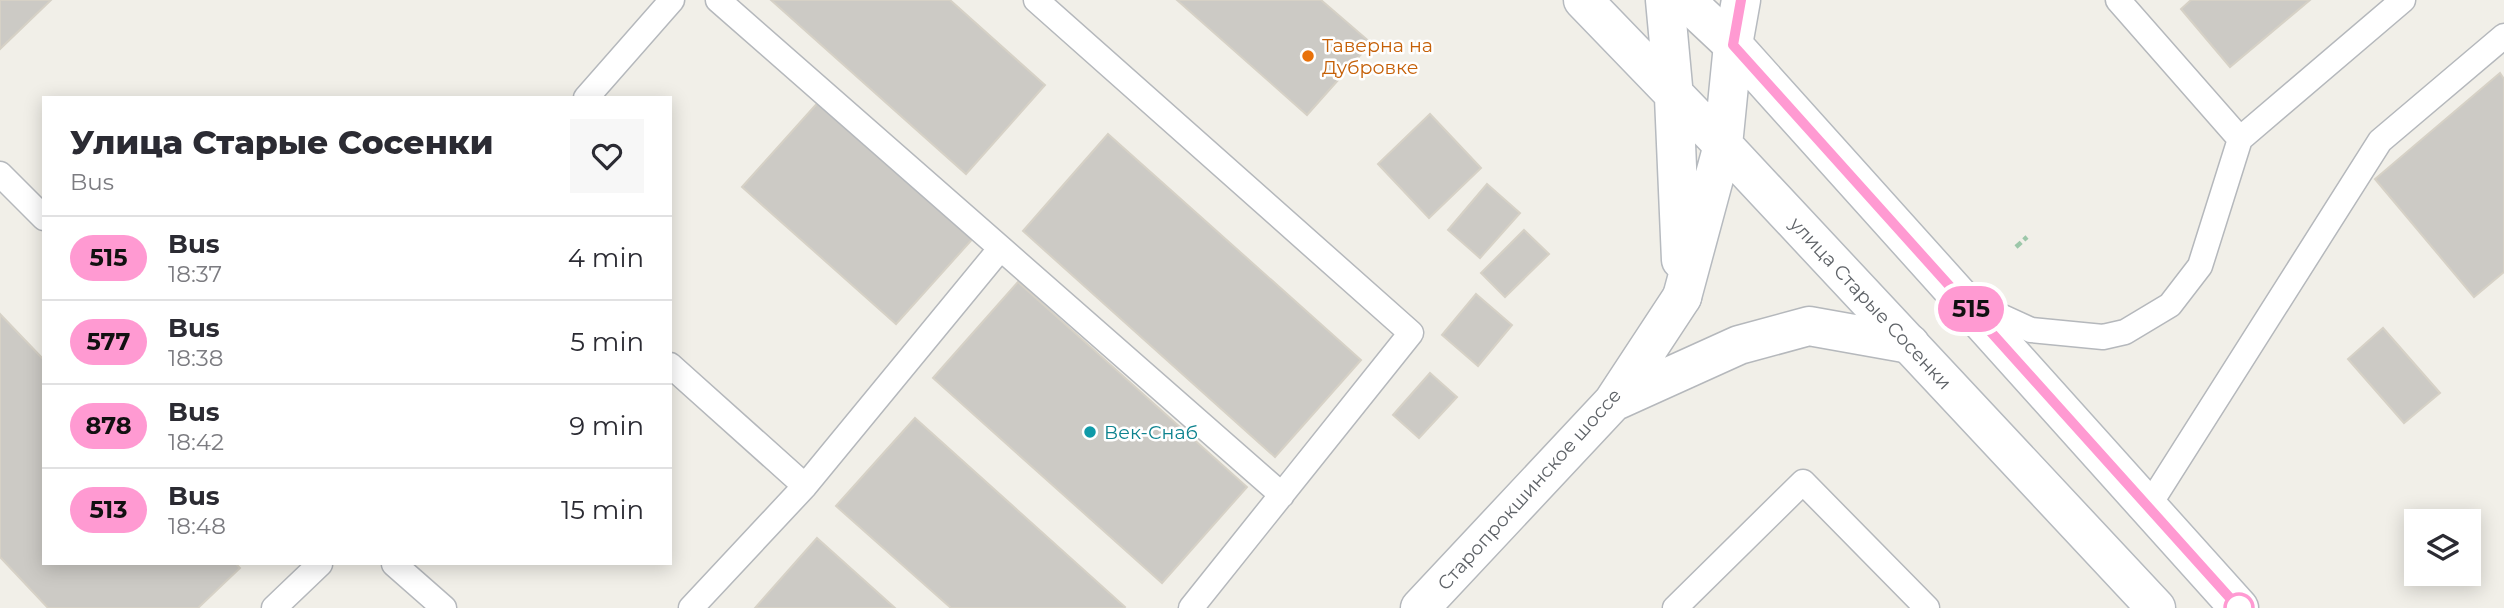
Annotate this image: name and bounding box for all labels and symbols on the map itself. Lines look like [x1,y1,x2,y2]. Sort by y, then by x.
place label: Таверна на Дубровке [1322,34,1433,79]
marker: Таверна на Дубровке [1300,48,1316,64]
street label: улица Старые Сосенки [1784,212,1956,394]
line badge: 515 [1931,286,2011,332]
street label: Старопрокшинское шоссе [1433,384,1626,595]
place label: Век-Снаб [1104,421,1198,444]
marker: Век-Снаб [1082,424,1098,440]
unlabelled marker [2224,593,2254,608]

